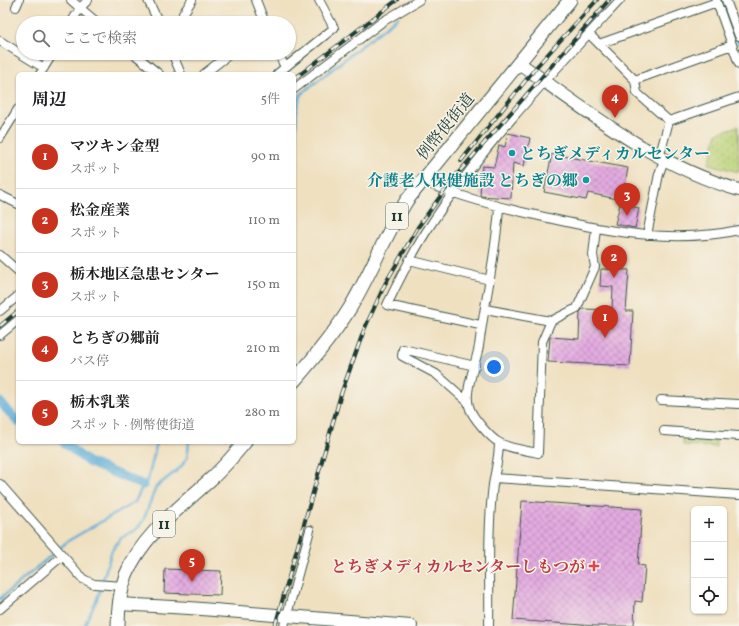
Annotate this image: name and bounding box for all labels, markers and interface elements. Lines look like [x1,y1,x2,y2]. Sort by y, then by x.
search box [16,16,296,60]
icon: search [30,27,52,49]
text: ここで検索 [62,29,137,50]
pin: 4 [602,85,628,118]
text: 周辺 [32,89,66,112]
street label: 例幣使街道 [413,89,480,165]
text: 5件 [261,91,280,109]
text: マツキン金型 [70,137,159,158]
place label: とちぎメディカルセンター [520,144,710,166]
text: 1 [42,148,48,166]
text: 90 m [251,148,280,166]
marker: とちぎメディカルセンター [507,148,517,158]
text: スポット [70,161,122,179]
place label: 介護老人保健施設 とちぎの郷 [367,171,578,193]
marker: 介護老人保健施設 とちぎの郷 [581,175,591,185]
pin: 3 [614,183,640,216]
text: 松金産業 [70,201,130,222]
road number: 11 [386,203,408,229]
text: 2 [42,212,48,230]
text: 110 m [248,212,280,230]
text: スポット [70,225,122,243]
pin: 2 [601,245,627,278]
text: 栃木地区急患センター [70,265,219,286]
text: 3 [42,276,48,294]
text: 150 m [247,276,280,294]
text: スポット [70,289,122,307]
pin: 1 [592,305,618,338]
text: とちぎの郷前 [70,329,160,350]
text: 4 [41,340,49,358]
text: 210 m [246,340,280,358]
text: バス停 [70,353,109,371]
your location [484,357,504,377]
text: 栃木乳業 [70,393,130,414]
text: 5 [42,404,48,422]
text: 280 m [244,404,280,422]
text: スポット · 例幣使街道 [70,417,195,435]
map controls [691,506,727,614]
button: + [691,506,727,542]
road number: 11 [153,511,175,537]
button: − [691,542,727,578]
pin: 5 [179,549,205,582]
place label: とちぎメディカルセンターしもつが [331,557,585,579]
marker: とちぎメディカルセンターしもつが [588,560,600,572]
button: locate [691,578,727,614]

